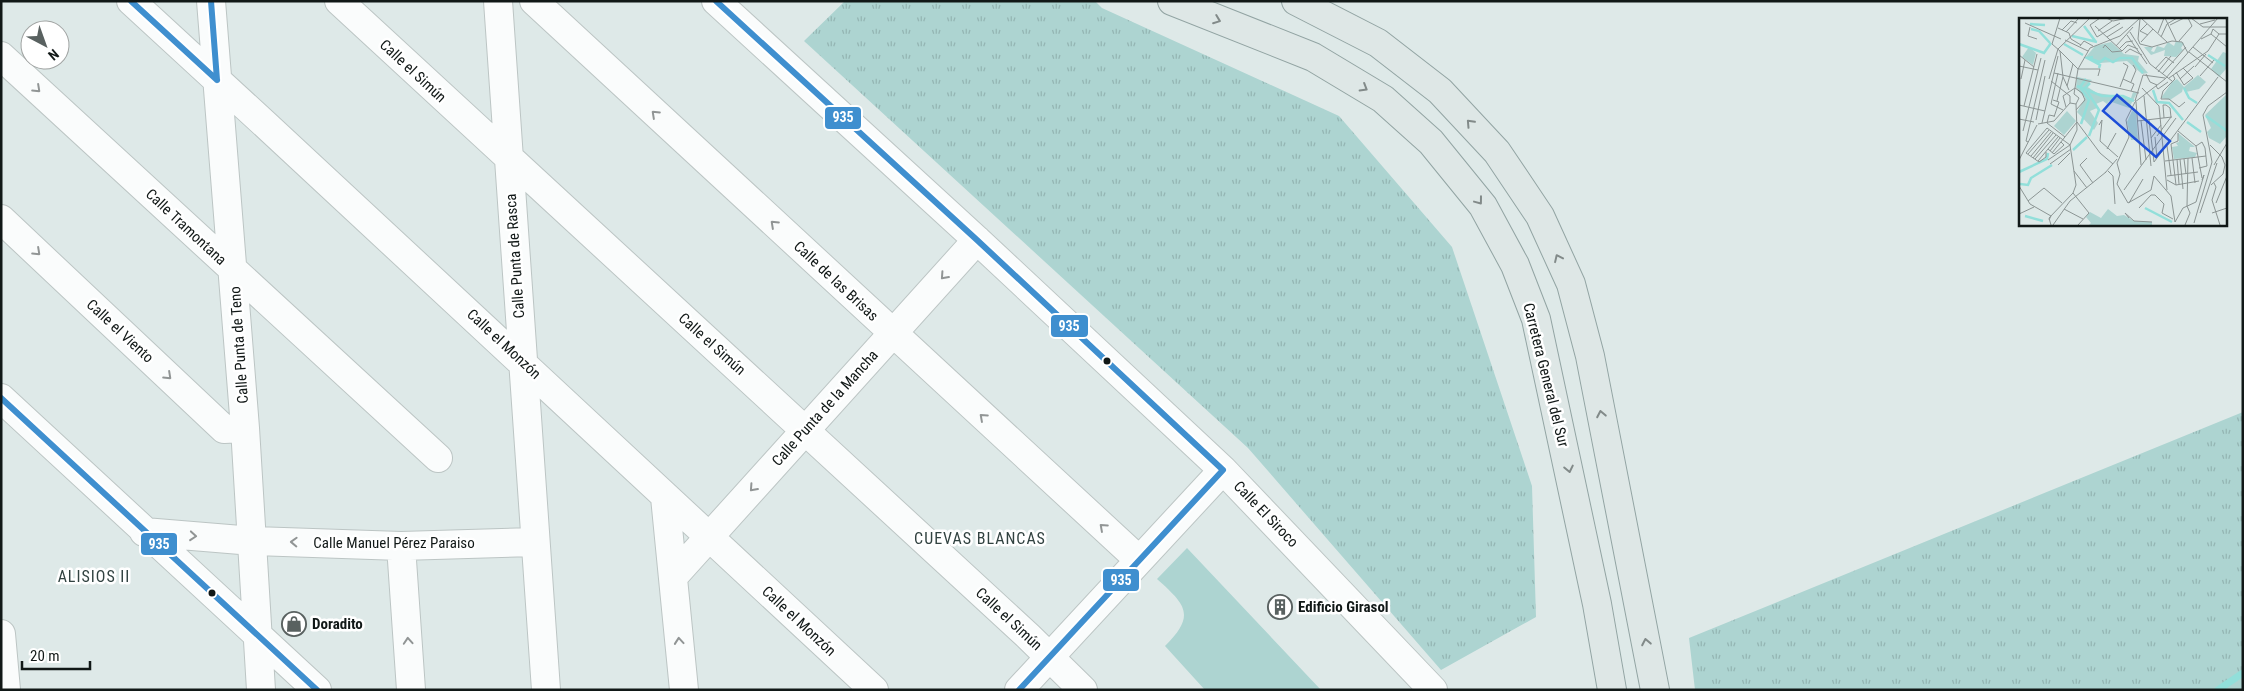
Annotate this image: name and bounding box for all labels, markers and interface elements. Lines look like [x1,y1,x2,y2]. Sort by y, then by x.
one-way arrow [1213,14,1221,24]
inset map [2019,18,2226,225]
north arrow [20,20,70,70]
street label: Calle el Simún [376,36,450,106]
text: N [45,46,62,64]
one-way arrow [1359,82,1368,92]
one-way arrow [31,83,40,92]
line badge: 935 [824,106,862,130]
text: 935 [832,109,854,125]
one-way arrow [651,111,660,120]
one-way arrow [1467,119,1476,128]
street label: Calle Tramontana [142,185,230,269]
street label: Calle Punta de Rasca [502,193,528,319]
one-way arrow [1473,195,1482,205]
one-way arrow [770,221,779,230]
street label: Calle de las Brisas [790,237,882,325]
one-way arrow [31,246,40,255]
one-way arrow [1554,254,1565,263]
one-way arrow [941,271,950,280]
street label: Calle Punta de Teno [226,286,252,404]
street label: Calle el Viento [83,295,157,367]
street label: Carretera General del Sur [1519,301,1573,449]
street label: Calle el Monzón [463,305,545,383]
street label: Calle el Simún [675,309,749,379]
line badge: 935 [1050,314,1089,338]
text: 935 [1058,318,1080,334]
street label: Calle Punta de la Mancha [768,346,882,470]
unlabelled marker [1102,356,1112,366]
one-way arrow [162,370,171,379]
one-way arrow [1597,409,1607,418]
one-way arrow [980,414,989,423]
one-way arrow [1563,465,1574,474]
street label: Calle El Siroco [1230,477,1302,551]
one-way arrow [750,482,759,491]
one-way arrow [1100,524,1109,533]
district label: CUEVAS BLANCAS [914,529,1046,548]
one-way arrow [189,530,197,541]
line badge: 935 [140,532,178,556]
street label: Calle Manuel Pérez Paraiso [313,534,475,552]
text: 935 [148,536,170,552]
one-way arrow [290,537,298,547]
district label: ALISIOS II [58,567,130,586]
line badge: 935 [1102,568,1140,592]
text: 935 [1110,572,1132,588]
street label: Calle el Monzón [758,582,840,660]
street label: Calle el Simún [972,584,1046,654]
unlabelled marker [207,588,217,598]
building icon: Edificio Girasol [1267,594,1293,620]
place label: Edificio Girasol [1298,598,1389,616]
shop icon: Doradito [281,611,307,637]
place label: Doradito [312,615,363,633]
one-way arrow [402,637,413,645]
one-way arrow [674,637,685,645]
one-way arrow [1641,637,1652,646]
scale bar [22,638,90,670]
text: 20 m [30,647,60,665]

